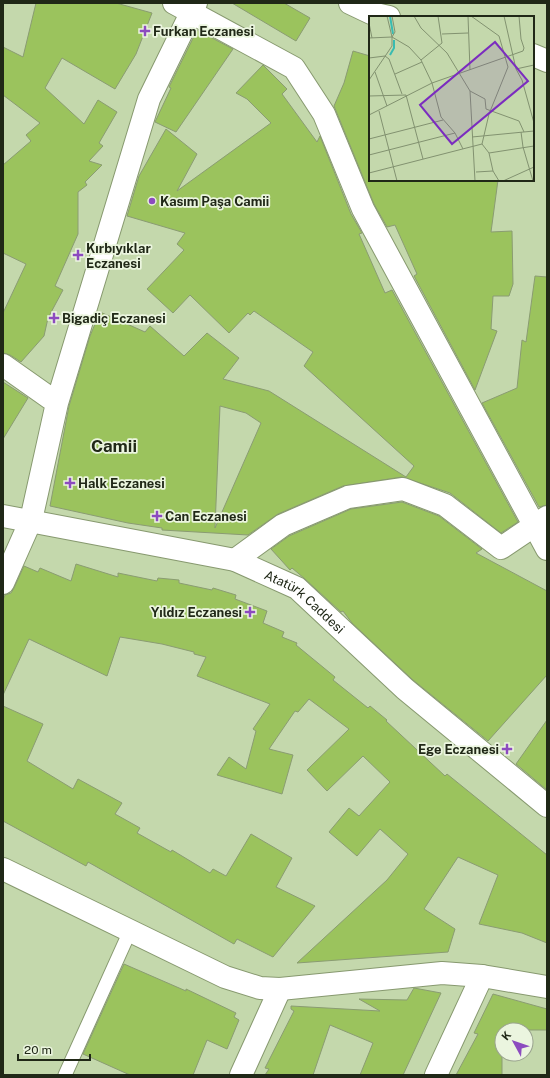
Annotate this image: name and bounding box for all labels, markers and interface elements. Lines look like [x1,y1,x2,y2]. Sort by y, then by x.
inset map [369,16,534,181]
place label: Furkan Eczanesi [153,24,254,39]
marker: Furkan Eczanesi [140,26,150,36]
place label: Kasım Paşa Camii [160,194,269,209]
marker: Kasım Paşa Camii [147,196,157,206]
place label: Kırbıyıklar Eczanesi [86,241,151,271]
marker: Kırbıyıklar Eczanesi [73,250,83,260]
place label: Bigadiç Eczanesi [62,311,166,326]
marker: Bigadiç Eczanesi [49,313,59,323]
district label: Camii [91,436,137,456]
place label: Halk Eczanesi [78,476,165,491]
marker: Halk Eczanesi [65,478,75,488]
place label: Can Eczanesi [165,509,247,524]
marker: Can Eczanesi [152,511,162,521]
street label: Atatürk Caddesi [262,567,347,637]
place label: Yıldız Eczanesi [151,605,242,620]
marker: Yıldız Eczanesi [245,607,255,617]
place label: Ege Eczanesi [418,742,499,757]
marker: Ege Eczanesi [502,744,512,754]
north arrow [494,1022,534,1062]
text: K [499,1029,514,1042]
scale bar [18,1036,90,1062]
text: 20 m [24,1043,52,1057]

